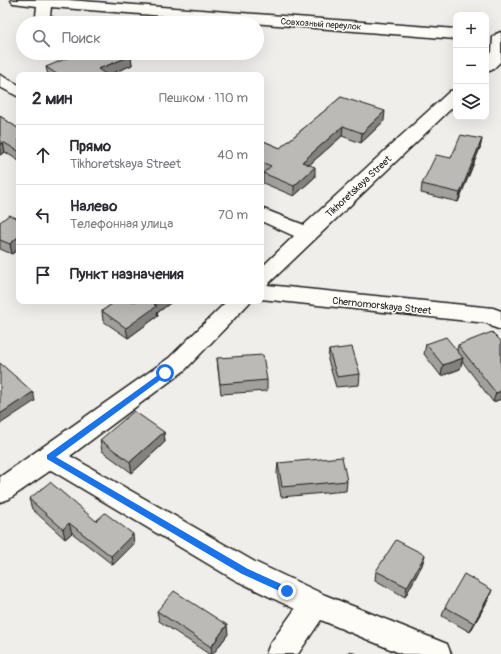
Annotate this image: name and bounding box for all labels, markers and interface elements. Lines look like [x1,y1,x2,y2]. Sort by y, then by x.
map controls [453,12,489,120]
button: + [453,12,489,48]
search box [16,16,264,60]
street label: Совхозный переулок [280,16,362,33]
icon: search [30,27,52,49]
text: Поиск [62,29,101,48]
button: − [453,48,489,84]
button: layers [453,84,489,120]
text: 2 мин [32,88,72,109]
text: Пешком · 110 m [159,90,248,106]
text: Прямо [70,137,111,156]
icon: ahead [32,144,54,166]
text: 40 m [217,147,248,163]
street label: Tikhoretskaya Street [323,153,395,220]
text: Tikhoretskaya Street [70,156,181,172]
text: Налево [70,197,117,216]
icon: left [32,204,54,226]
text: 70 m [218,207,248,223]
text: Телефонная улица [70,216,173,232]
icon: arrive [32,264,54,286]
text: Пункт назначения [70,265,184,284]
street label: Chernomorskaya Street [332,295,433,317]
route start [156,364,174,382]
route end [278,582,296,600]

